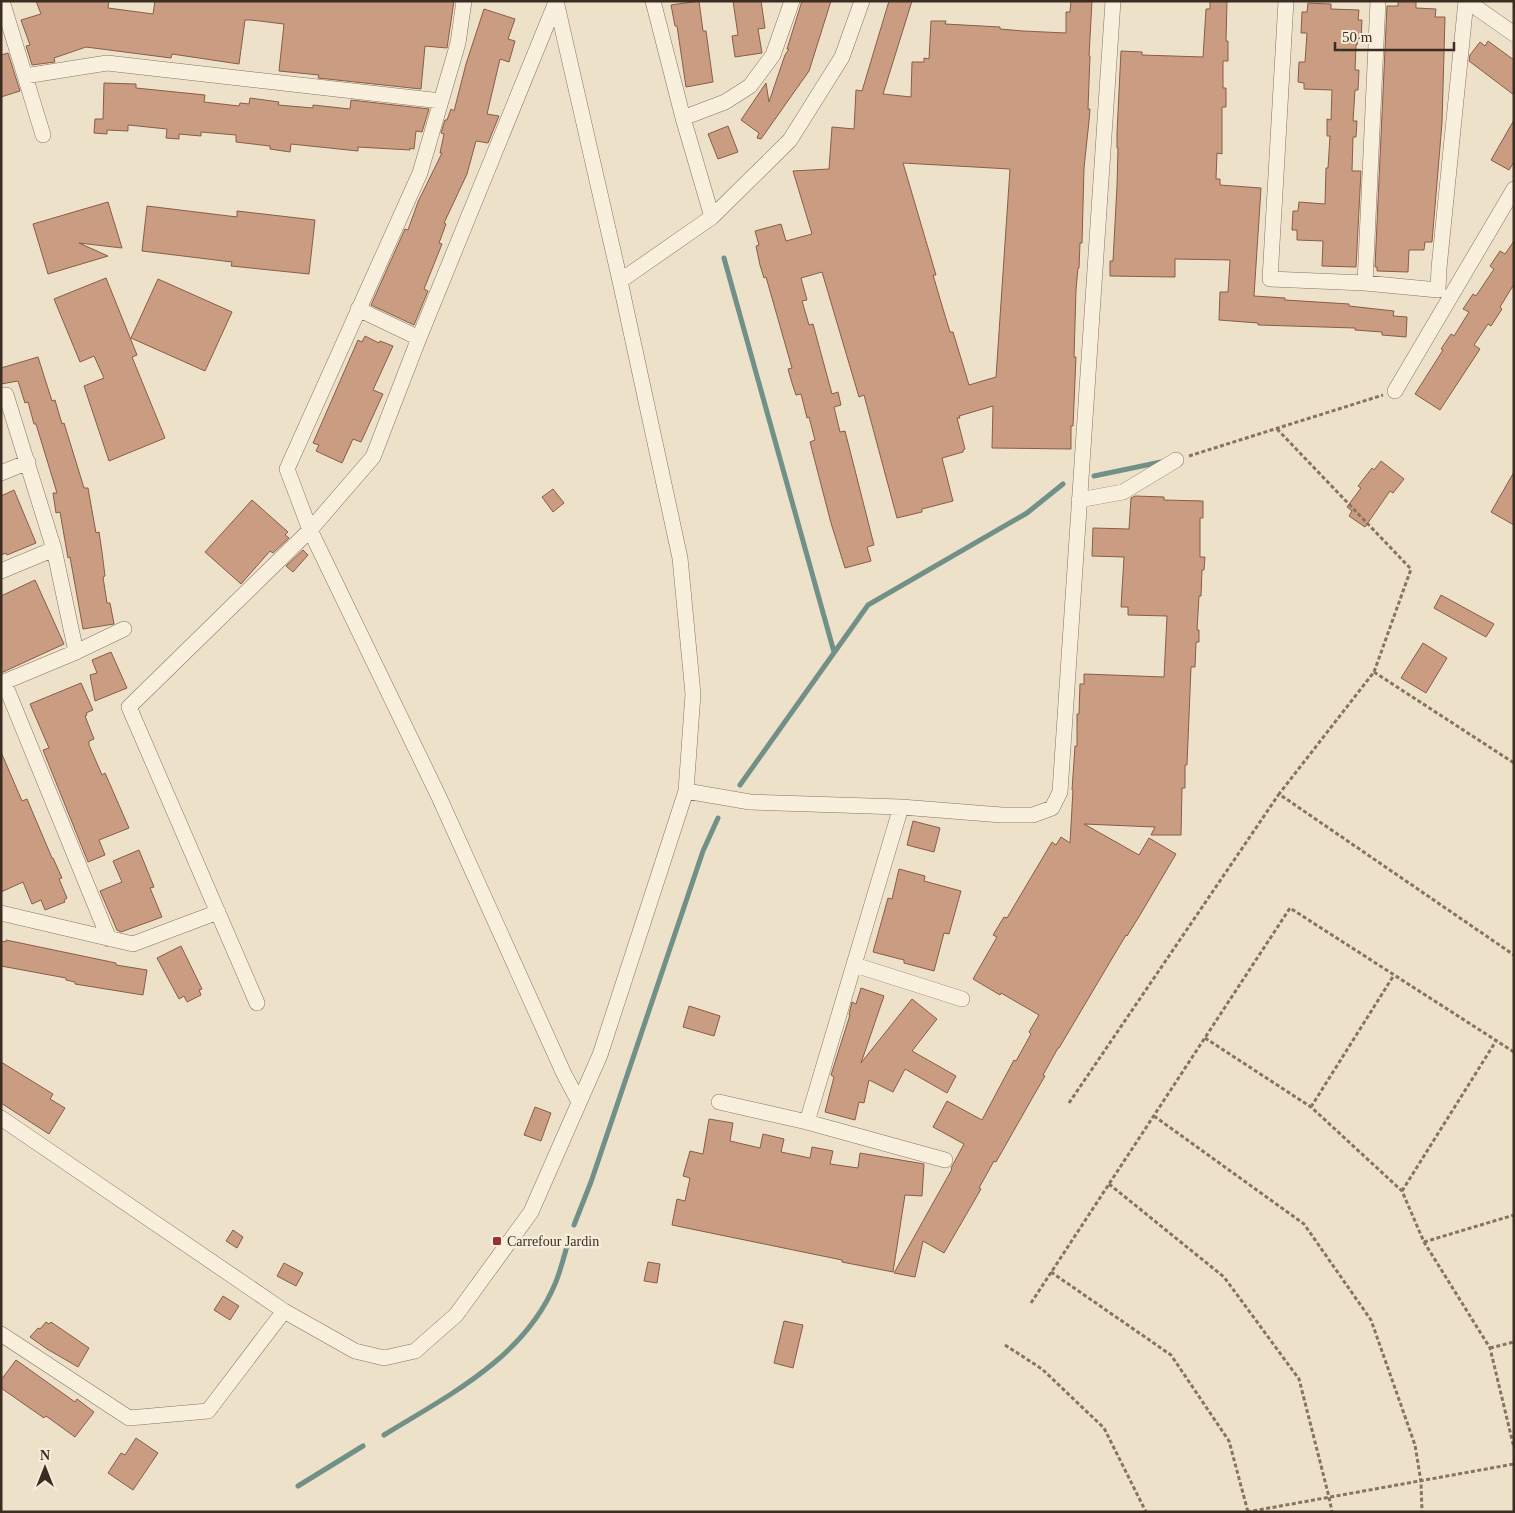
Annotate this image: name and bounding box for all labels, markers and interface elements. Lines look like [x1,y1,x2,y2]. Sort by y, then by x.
scale bar [1335,20,1454,52]
text: 50 m [1342,29,1373,45]
place label: Carrefour Jardin [507,1234,599,1249]
marker: Carrefour Jardin [491,1235,503,1247]
north arrow [20,1443,70,1493]
text: N [40,1448,50,1463]

